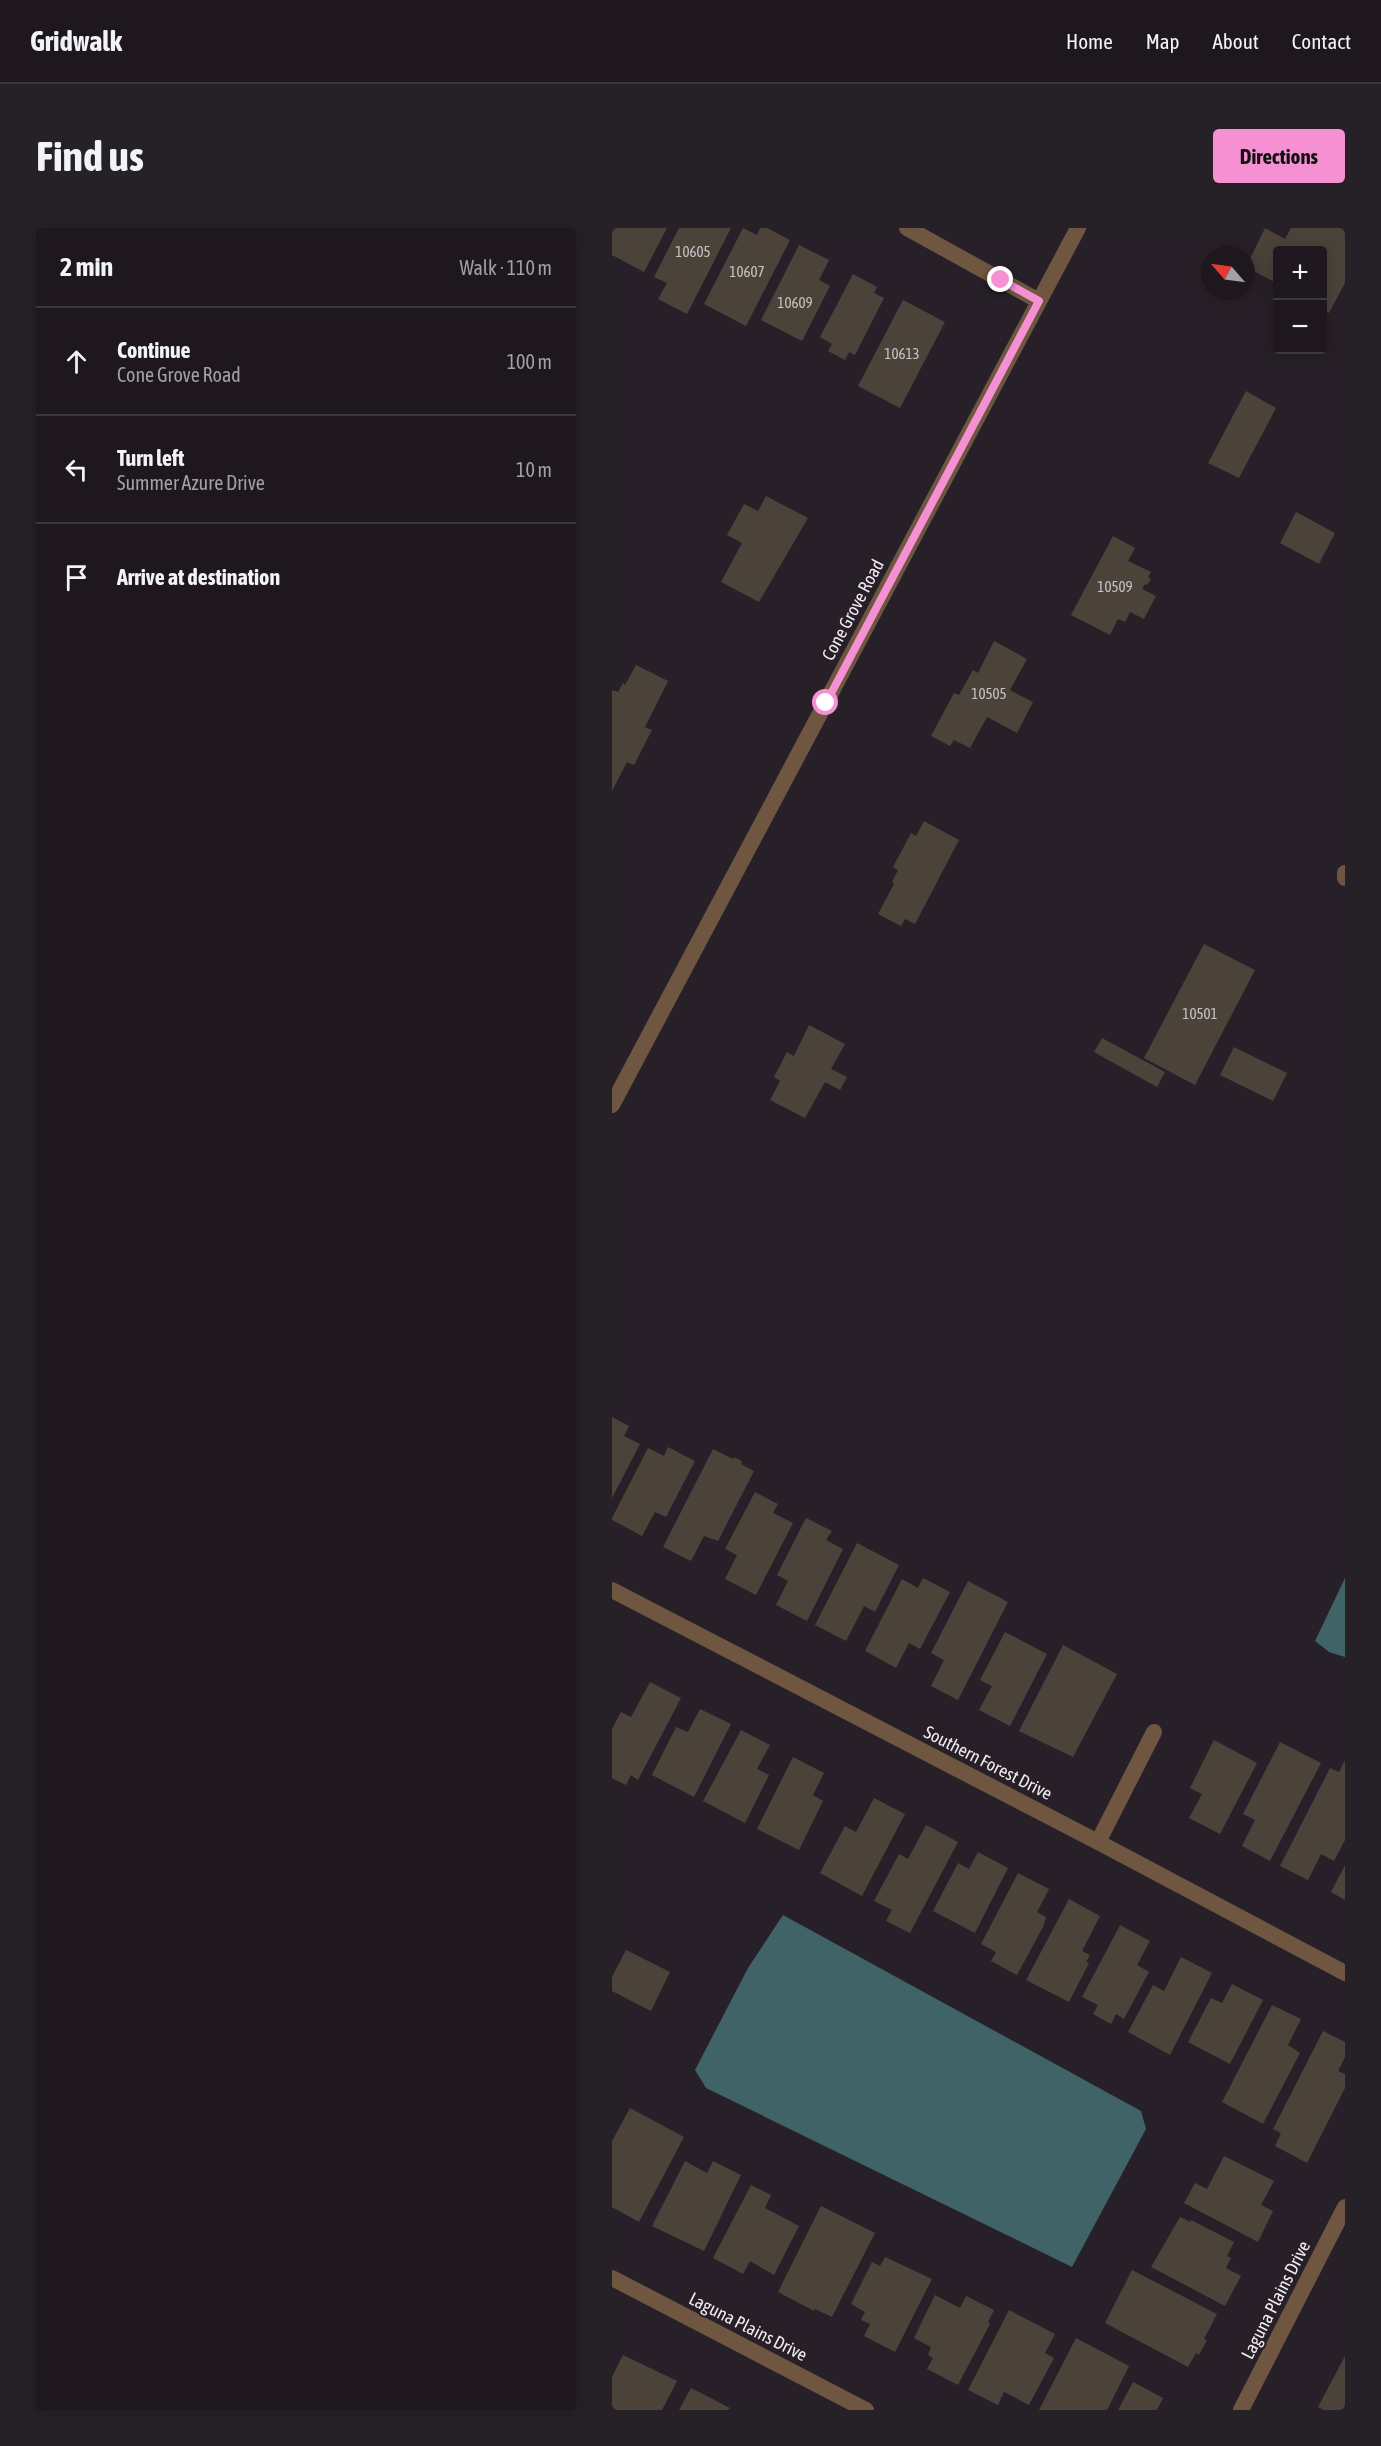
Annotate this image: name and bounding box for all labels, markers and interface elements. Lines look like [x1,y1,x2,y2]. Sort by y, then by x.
text: Gridwalk [30,25,122,57]
text: Home [1066,29,1113,53]
text: Map [1146,29,1180,53]
text: About [1213,29,1259,53]
text: Contact [1292,29,1351,53]
button: Directions [1213,129,1345,183]
text: Find us [36,132,144,180]
house number: 10605 [675,243,711,260]
north arrow [1201,246,1255,300]
map controls [1273,246,1327,354]
button: + [1273,246,1327,300]
text: 2 min [60,252,113,282]
text: Walk · 110 m [460,256,552,279]
house number: 10607 [729,263,765,280]
route end [987,266,1013,292]
house number: 10609 [777,294,813,311]
button: − [1273,300,1327,354]
text: Continue [117,337,191,363]
icon: ahead [60,345,93,378]
house number: 10613 [884,345,920,362]
text: 100 m [507,350,552,373]
text: Cone Grove Road [117,363,241,386]
text: Turn left [117,445,184,471]
icon: left [60,453,93,486]
text: 10 m [516,458,552,481]
text: Summer Azure Drive [117,471,265,494]
street label: Cone Grove Road [817,556,888,664]
icon: arrive [60,561,93,594]
text: Arrive at destination [117,564,280,590]
house number: 10509 [1097,578,1133,595]
house number: 10505 [971,685,1007,702]
route start [812,689,838,715]
house number: 10501 [1182,1005,1218,1022]
street label: Southern Forest Drive [921,1721,1056,1804]
street label: Laguna Plains Drive [1237,2237,1314,2362]
street label: Laguna Plains Drive [686,2288,811,2365]

